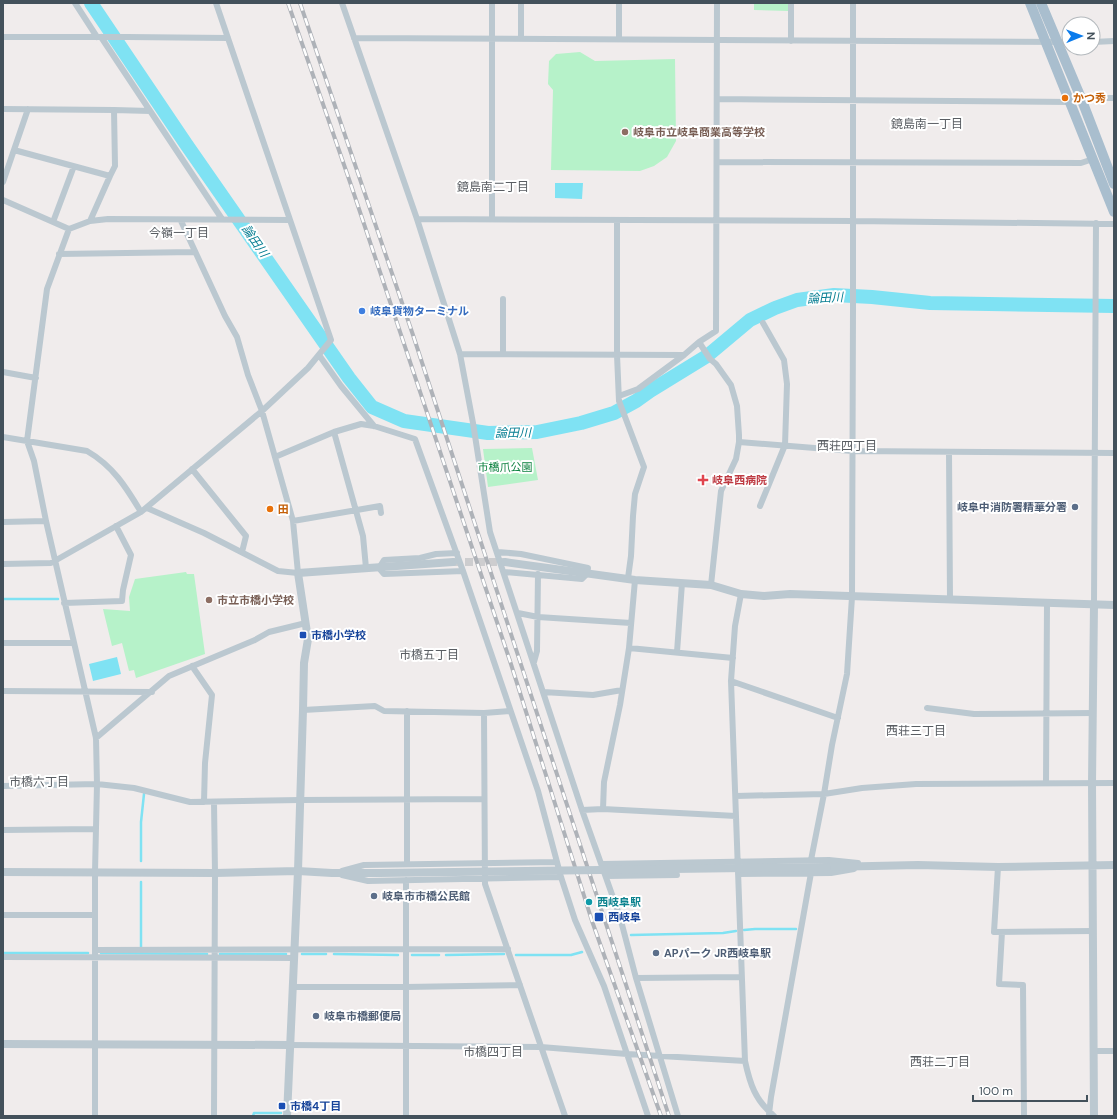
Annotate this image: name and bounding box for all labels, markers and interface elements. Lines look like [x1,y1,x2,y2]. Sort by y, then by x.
north arrow [1061,16,1101,56]
text: N [1084,32,1098,40]
place label: かつ秀 [1073,91,1106,105]
marker: かつ秀 [1060,93,1070,103]
district label: 鏡島南一丁目 [891,116,963,132]
place label: 岐阜市立岐阜商業高等学校 [633,125,765,139]
marker: 岐阜市立岐阜商業高等学校 [620,127,630,137]
district label: 鏡島南二丁目 [457,179,529,195]
water label: 論田川 [238,222,273,262]
district label: 今嶺一丁目 [149,225,209,241]
water label: 論田川 [807,289,845,307]
place label: 岐阜貨物ターミナル [370,304,469,318]
marker: 岐阜貨物ターミナル [357,306,367,316]
water label: 論田川 [495,425,533,441]
district label: 西荘四丁目 [817,438,877,454]
park label: 市橋爪公園 [478,460,533,474]
place label: 岐阜西病院 [712,473,767,487]
marker: 岐阜西病院 [697,474,709,486]
place label: 岐阜中消防署精華分署 [957,500,1067,514]
place label: 田 [278,502,289,516]
marker: 岐阜中消防署精華分署 [1070,502,1080,512]
marker: 田 [265,504,275,514]
place label: 市立市橋小学校 [217,593,294,607]
marker: 市立市橋小学校 [204,595,214,605]
place label: 市橋小学校 [311,628,366,642]
marker: 市橋小学校 [298,630,308,640]
district label: 市橋五丁目 [399,647,459,663]
district label: 西荘三丁目 [886,723,946,739]
district label: 市橋六丁目 [9,774,69,790]
place label: 岐阜市市橋公民館 [382,889,470,903]
marker: 岐阜市市橋公民館 [369,891,379,901]
place label: 西岐阜駅 [597,895,641,909]
marker: 西岐阜駅 [584,897,594,907]
place label: 西岐阜 [608,910,641,924]
marker: 西岐阜 [593,911,605,923]
place label: APパーク JR西岐阜駅 [664,946,771,960]
marker: APパーク JR西岐阜駅 [651,948,661,958]
place label: 岐阜市橋郵便局 [324,1009,401,1023]
marker: 岐阜市橋郵便局 [311,1011,321,1021]
district label: 市橋四丁目 [463,1044,523,1060]
district label: 西荘二丁目 [910,1054,970,1070]
scale bar [973,1077,1087,1103]
text: 100 m [979,1083,1013,1099]
place label: 市橋4丁目 [290,1099,341,1113]
marker: 市橋4丁目 [277,1101,287,1111]

